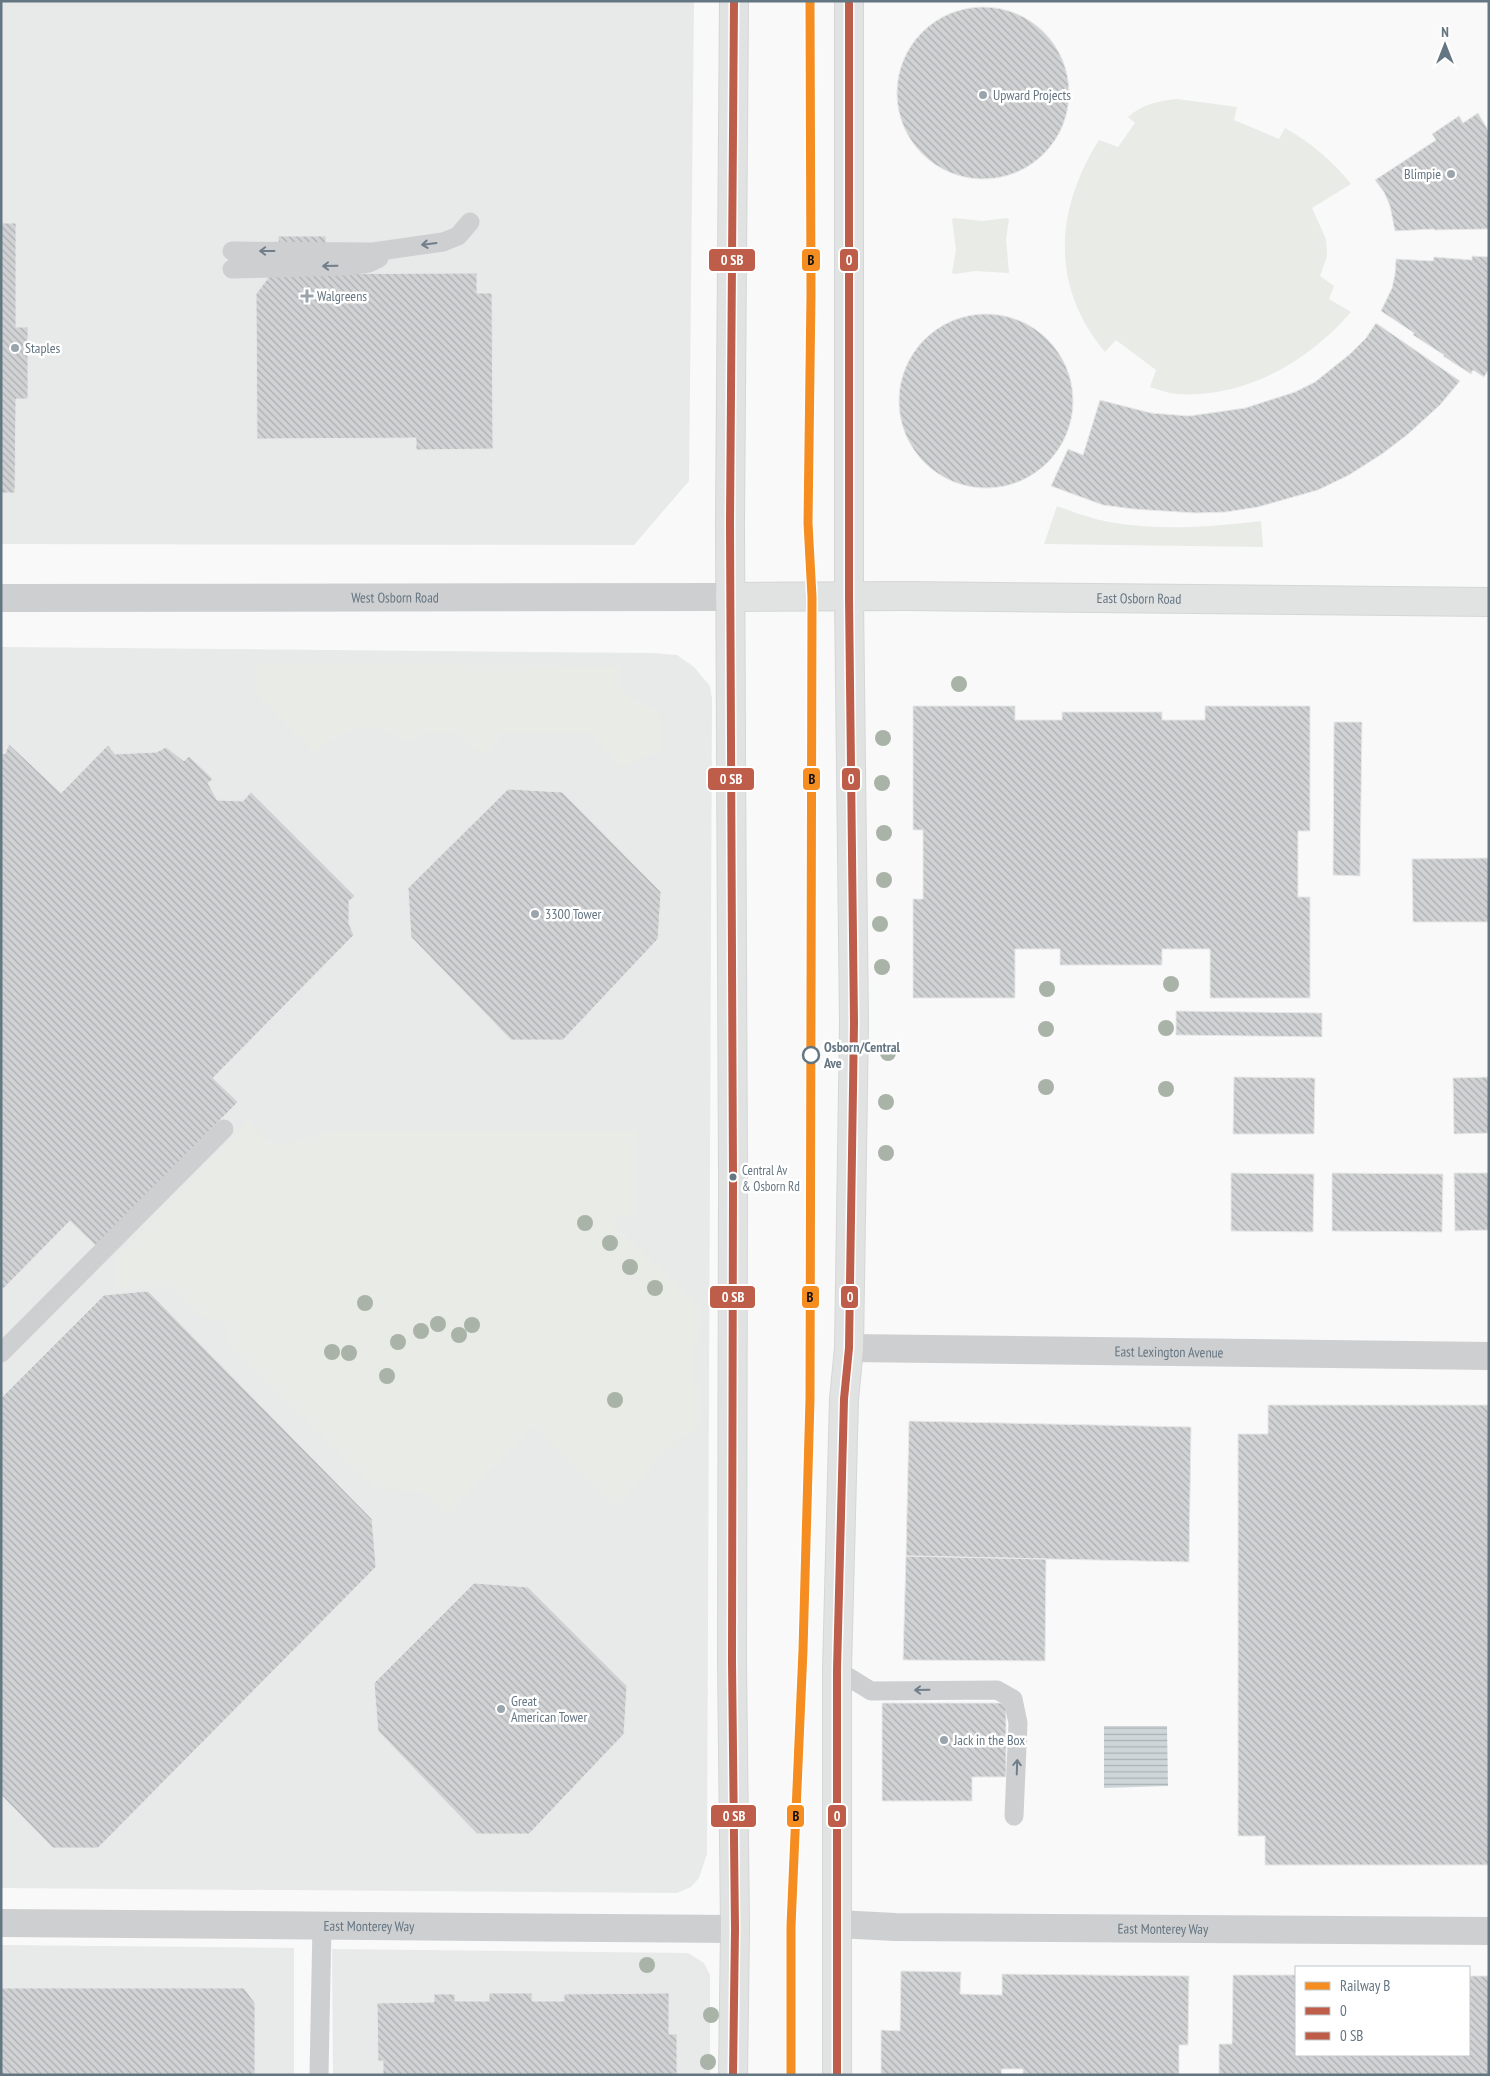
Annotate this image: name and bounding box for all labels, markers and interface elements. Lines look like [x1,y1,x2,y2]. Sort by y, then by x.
north arrow [1420,20,1470,70]
text: N [1441,23,1449,41]
place label: Upward Projects [993,86,1071,104]
marker: Upward Projects [977,89,989,101]
place label: Blimpie [1404,165,1441,183]
marker: Blimpie [1445,168,1457,180]
one-way arrow [421,239,437,249]
one-way arrow [259,246,276,256]
line badge: 0 SB [708,248,756,272]
line badge: B [801,248,821,272]
line badge: 0 [839,248,859,272]
text: 0 SB [721,251,743,269]
text: B [808,251,815,269]
text: 0 [846,251,853,269]
one-way arrow [323,261,339,271]
place label: Walgreens [317,287,367,305]
marker: Walgreens [301,290,313,302]
place label: Staples [25,339,61,357]
marker: Staples [9,342,21,354]
street label: West Osborn Road [351,588,439,607]
street label: East Osborn Road [1097,589,1181,608]
line badge: 0 SB [707,767,755,791]
line badge: B [802,767,821,791]
line badge: 0 [841,767,861,791]
text: 0 SB [720,770,742,788]
text: B [809,770,816,788]
text: 0 [848,770,855,788]
place label: 3300 Tower [545,905,601,923]
marker: 3300 Tower [529,908,541,920]
place label: Osborn/Central Ave [823,1038,901,1072]
marker: Osborn/Central Ave [802,1046,820,1064]
place label: Central Av & Osborn Rd [742,1162,800,1195]
marker: Central Av & Osborn Rd [728,1172,738,1182]
line badge: 0 SB [709,1285,756,1309]
line badge: B [801,1285,820,1309]
line badge: 0 [840,1285,859,1309]
text: 0 SB [722,1288,744,1306]
text: B [807,1288,814,1306]
text: 0 [847,1288,854,1306]
street label: East Lexington Avenue [1114,1342,1224,1362]
one-way arrow [914,1685,930,1694]
place label: Great American Tower [511,1692,587,1726]
marker: Great American Tower [495,1703,507,1715]
place label: Jack in the Box [953,1731,1025,1749]
marker: Jack in the Box [938,1734,950,1746]
one-way arrow [1012,1759,1022,1776]
line badge: 0 SB [710,1804,757,1828]
line badge: B [786,1804,805,1828]
line badge: 0 [827,1804,847,1828]
text: 0 SB [723,1807,745,1825]
text: B [793,1807,800,1825]
text: 0 [834,1807,841,1825]
street label: East Monterey Way [324,1917,415,1935]
street label: East Monterey Way [1118,1919,1209,1938]
legend [1295,1966,1470,2056]
text: Railway B [1340,1976,1390,1995]
text: 0 [1340,2001,1347,2020]
text: 0 SB [1340,2026,1363,2045]

